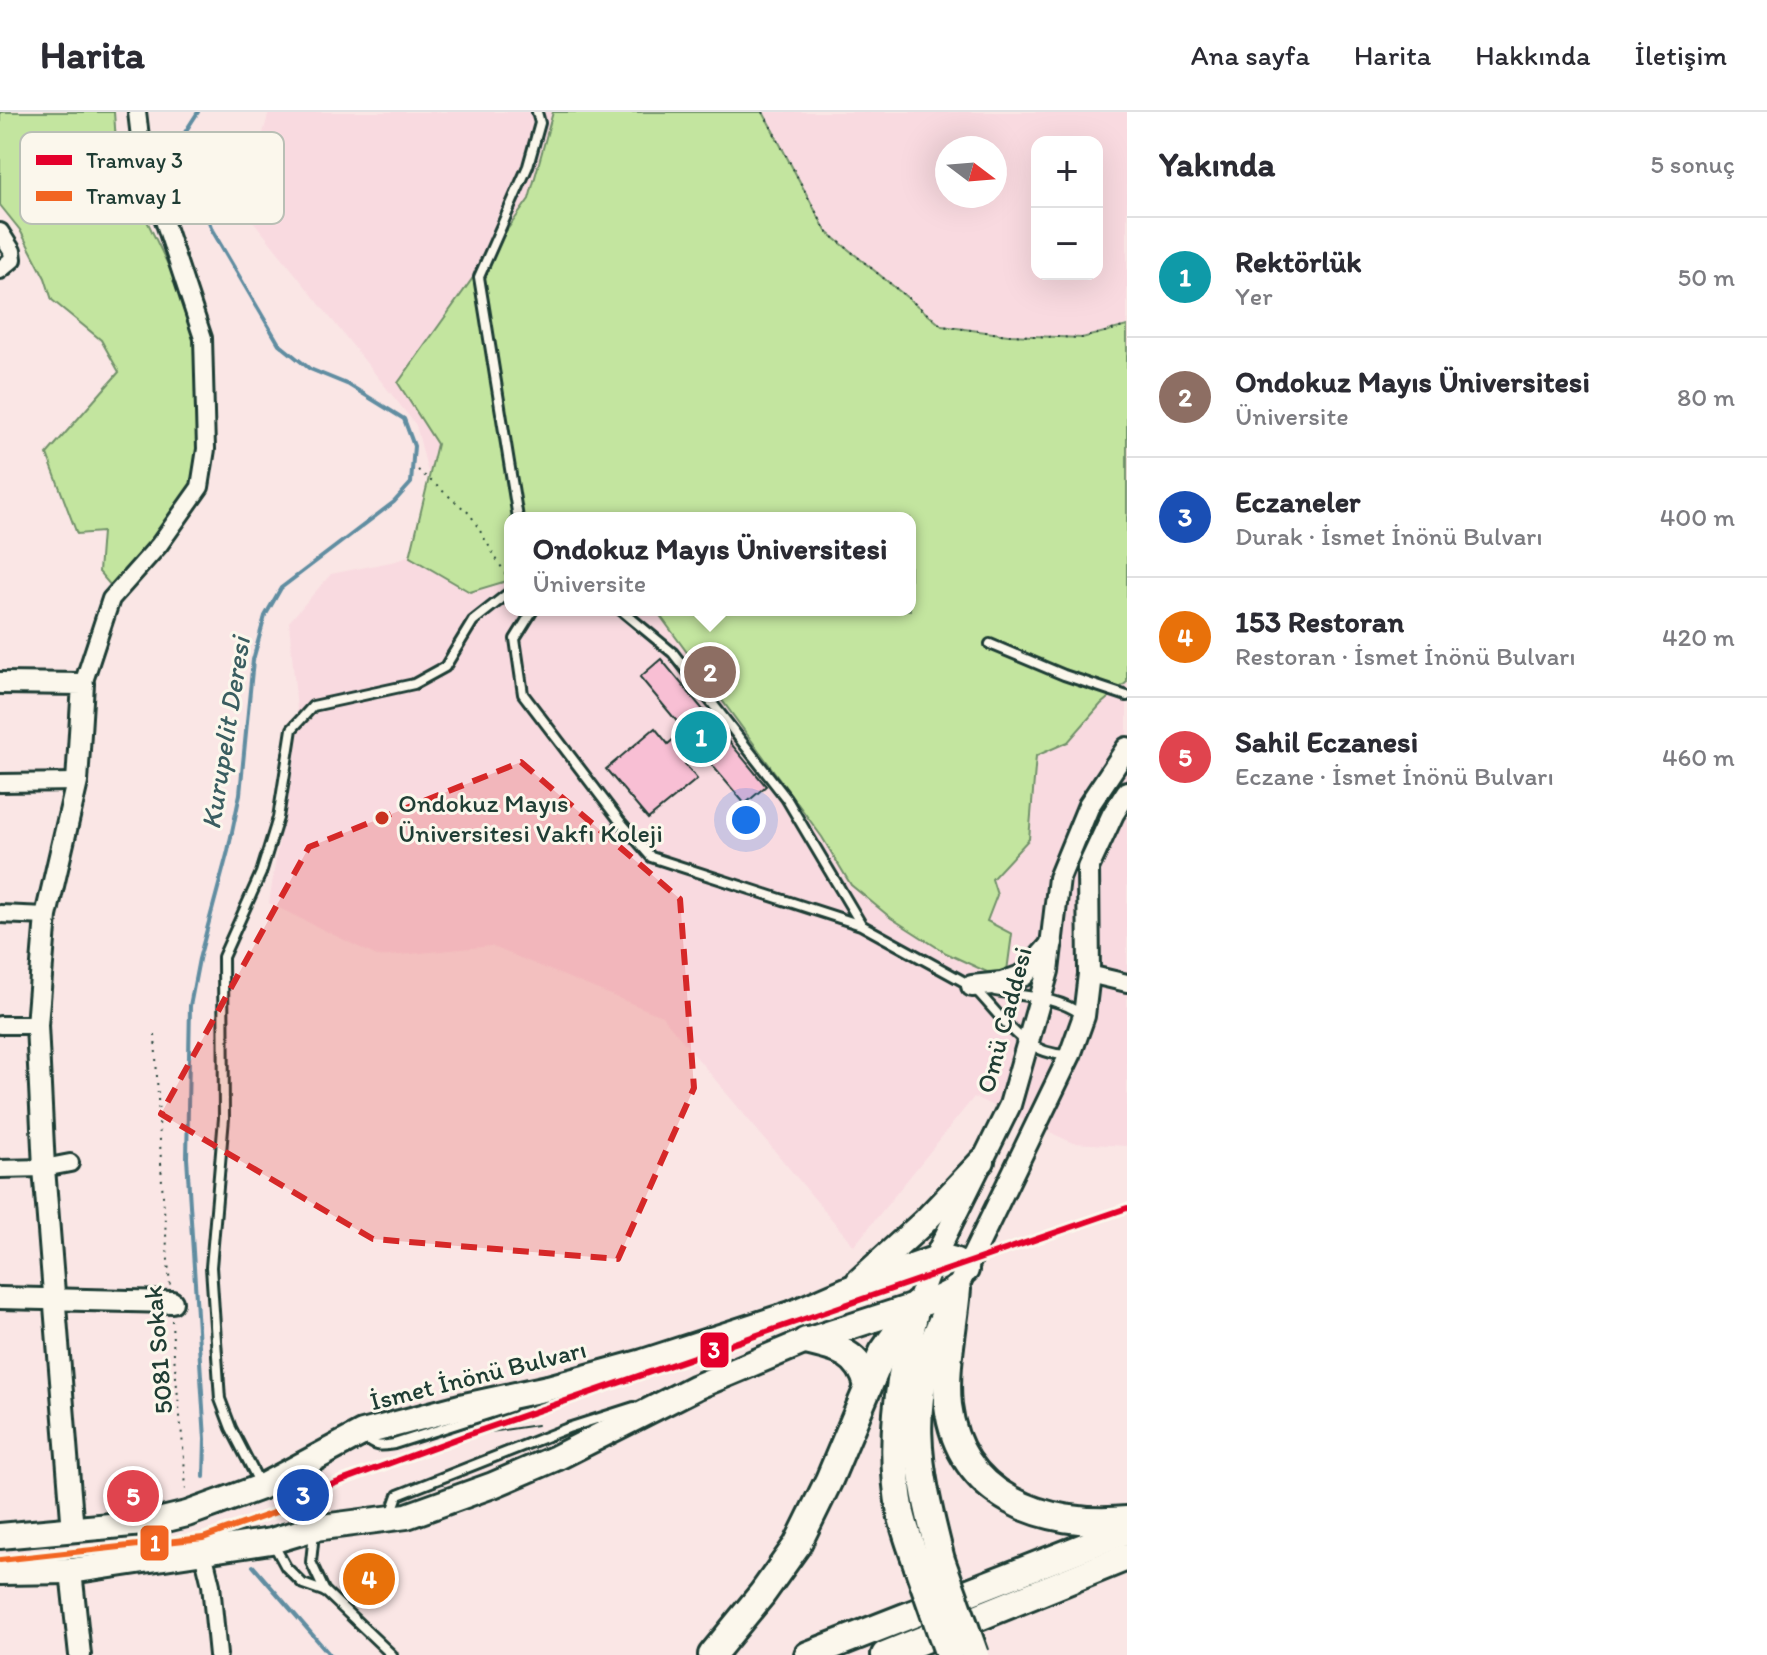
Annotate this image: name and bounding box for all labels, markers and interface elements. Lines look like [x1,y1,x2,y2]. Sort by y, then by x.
text: Harita [40,32,145,78]
text: Ana sayfa [1191,38,1310,72]
text: Harita [1354,38,1431,72]
text: Hakkında [1475,38,1590,72]
text: İletişim [1634,38,1727,72]
legend [20,132,284,224]
north arrow [935,136,1007,208]
map controls [1031,136,1103,280]
button: + [1031,136,1103,208]
text: Yakında [1159,144,1275,185]
text: Tramvay 3 [86,147,183,174]
text: 5 sonuç [1650,148,1735,180]
text: Tramvay 1 [86,183,181,210]
button: − [1031,208,1103,280]
text: Rektörlük [1235,243,1362,280]
text: 1 [1179,261,1191,293]
text: 50 m [1678,261,1735,293]
text: Yer [1235,280,1273,312]
text: Ondokuz Mayıs Üniversitesi [1235,363,1590,400]
text: 2 [1178,381,1192,413]
text: 80 m [1677,381,1735,413]
text: Üniversite [1235,400,1349,432]
text: Eczaneler [1235,483,1360,520]
text: 3 [1178,501,1192,533]
text: 400 m [1660,501,1735,533]
popup [504,512,916,616]
text: Durak · İsmet İnönü Bulvarı [1235,520,1543,552]
text: Ondokuz Mayıs Üniversitesi [533,530,887,567]
text: Üniversite [533,567,646,599]
text: 153 Restoran [1235,603,1404,640]
text: 4 [1177,621,1193,653]
text: 420 m [1662,621,1735,653]
water label: Kurupelit Deresi [193,632,257,832]
text: Restoran · İsmet İnönü Bulvarı [1235,640,1576,672]
pin: 2 [684,642,736,702]
pin: 1 [675,707,727,767]
text: Sahil Eczanesi [1235,723,1418,760]
text: 5 [1178,741,1192,773]
text: 460 m [1662,741,1735,773]
text: Eczane · İsmet İnönü Bulvarı [1235,760,1554,792]
place label: Ondokuz Mayıs Üniversitesi Vakfı Koleji [398,787,663,849]
your location [726,800,766,840]
marker: Ondokuz Mayıs Üniversitesi Vakfı Koleji [373,809,391,827]
street label: Omü Caddesi [969,944,1039,1096]
street label: 5081 Sokak [136,1284,180,1416]
line badge: 3 [699,1331,730,1369]
street label: İsmet İnönü Bulvarı [367,1333,589,1417]
text: 3 [708,1337,720,1364]
pin: 3 [277,1465,329,1525]
pin: 5 [107,1466,159,1526]
line badge: 1 [139,1524,170,1562]
text: 1 [150,1530,161,1557]
pin: 4 [343,1549,395,1609]

